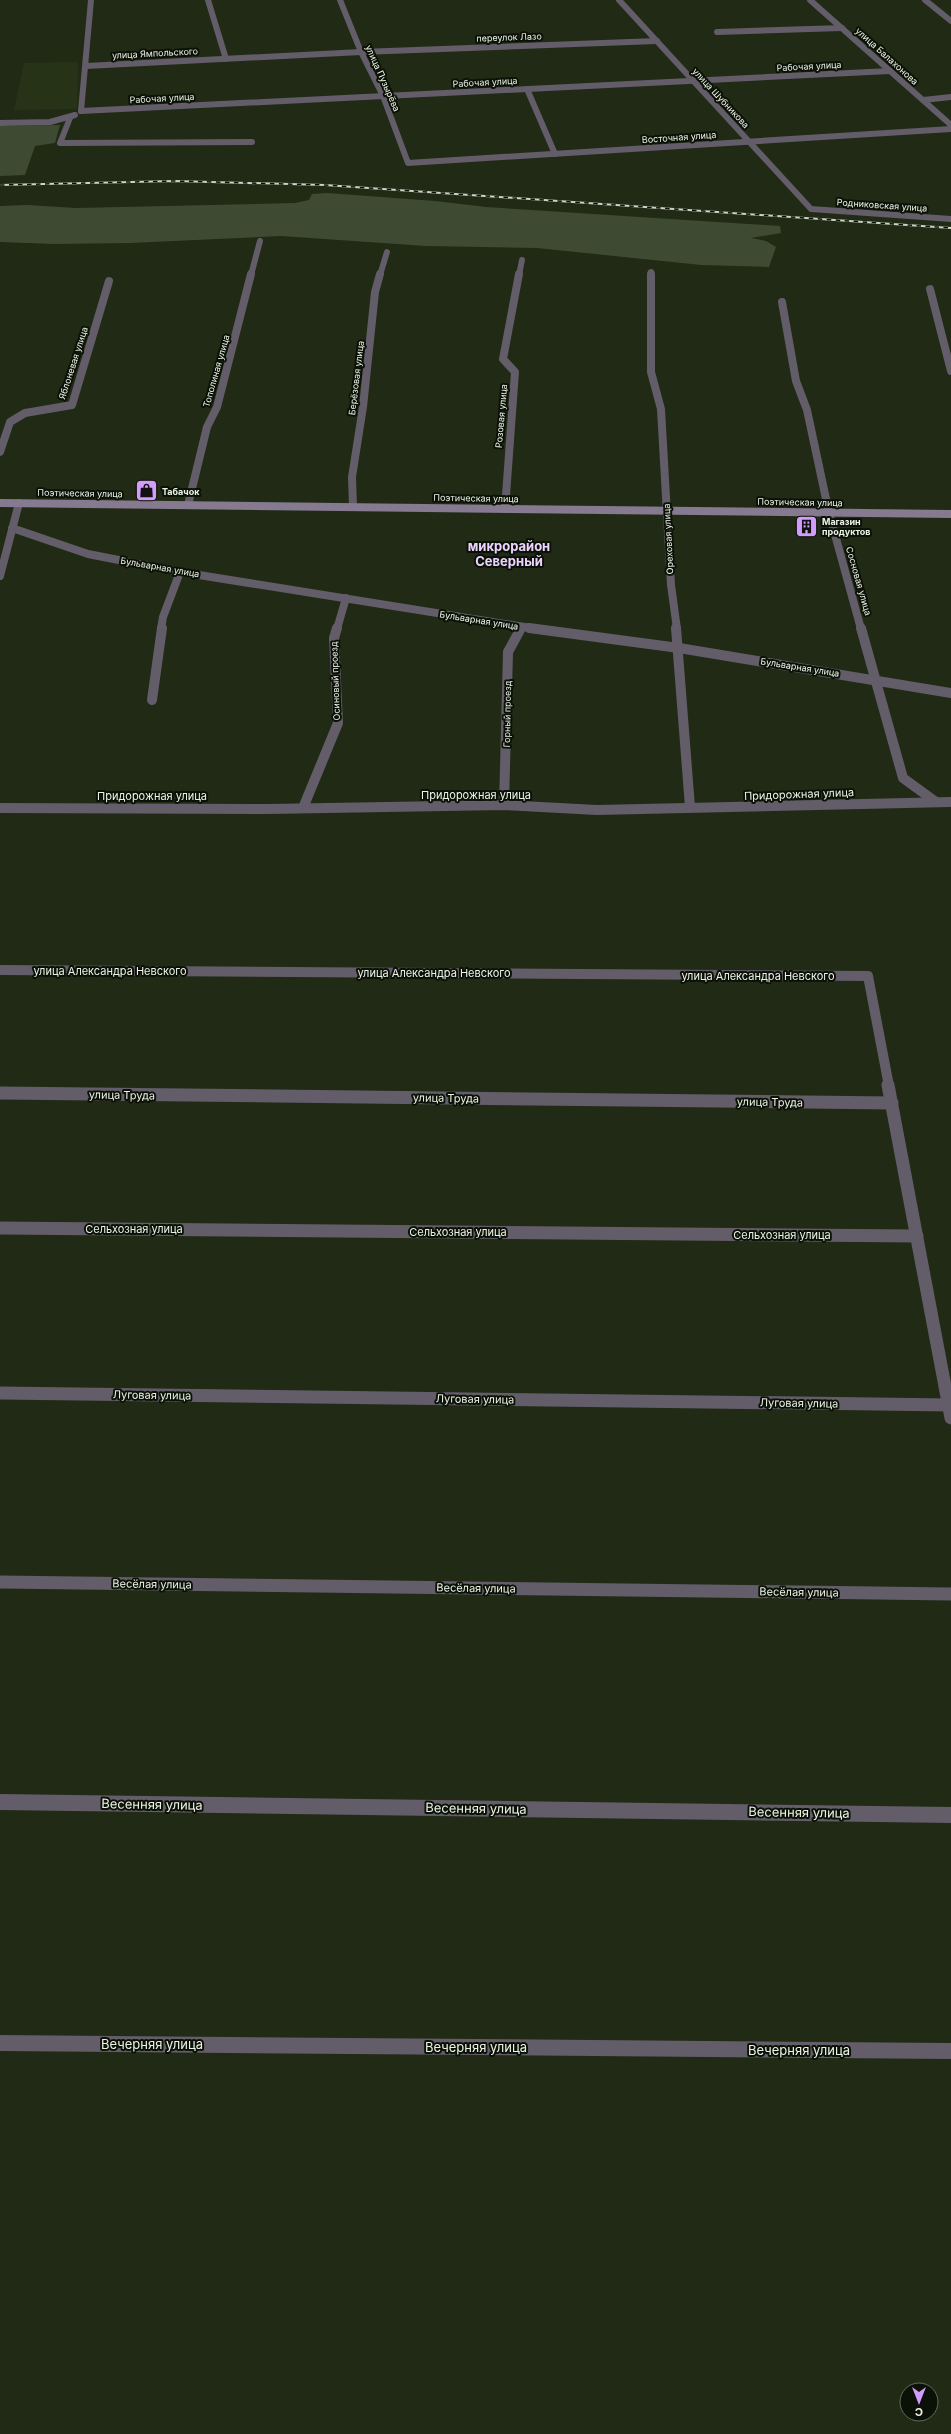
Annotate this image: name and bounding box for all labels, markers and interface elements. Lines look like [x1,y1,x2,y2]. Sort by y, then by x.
street label: улица Балахонова [854,25,920,87]
street label: переулок Лазо [476,30,542,44]
street label: улица Пузырёва [363,43,403,113]
street label: улица Ямпольского [112,45,198,61]
street label: Рабочая улица [776,59,842,73]
street label: улица Шубникова [690,66,752,130]
street label: Рабочая улица [452,75,518,89]
street label: Рабочая улица [129,91,195,105]
street label: Восточная улица [641,129,717,145]
street label: Родниковская улица [836,196,928,214]
street label: Яблоневая улица [56,325,90,401]
street label: Тополиная улица [200,333,232,409]
street label: Берёзовая улица [346,340,366,416]
street label: Розовая улица [493,384,509,448]
shop icon: Табачок [133,478,159,504]
place label: Табачок [162,486,200,497]
street label: Поэтическая улица [37,487,123,499]
street label: Поэтическая улица [433,492,519,504]
street label: Поэтическая улица [757,496,843,508]
street label: Ореховая улица [661,503,675,575]
building icon: Магазин продуктов [793,513,819,539]
place label: Магазин продуктов [822,516,870,537]
district label: микрорайон Северный [468,538,550,569]
street label: Сосновая улица [844,545,874,617]
street label: Бульварная улица [120,555,200,579]
street label: Бульварная улица [439,608,519,632]
street label: Осиновый проезд [328,641,342,721]
street label: Бульварная улица [760,655,840,679]
street label: Горный проезд [501,680,513,747]
street label: Придорожная улица [744,785,854,803]
street label: Придорожная улица [421,788,531,802]
street label: Придорожная улица [97,789,207,803]
street label: улица Александра Невского [33,964,187,978]
street label: улица Александра Невского [357,966,511,980]
street label: улица Александра Невского [681,969,835,983]
street label: улица Труда [89,1087,155,1103]
street label: улица Труда [413,1090,479,1106]
street label: улица Труда [737,1094,803,1110]
street label: Сельхозная улица [85,1222,183,1236]
street label: Сельхозная улица [409,1225,507,1239]
street label: Сельхозная улица [733,1228,831,1242]
street label: Луговая улица [113,1387,191,1403]
street label: Луговая улица [436,1391,514,1407]
street label: Луговая улица [760,1395,838,1411]
street label: Весёлая улица [112,1576,192,1592]
street label: Весёлая улица [436,1580,516,1596]
street label: Весёлая улица [759,1584,839,1600]
street label: Весенняя улица [101,1795,203,1813]
street label: Весенняя улица [425,1799,527,1817]
street label: Весенняя улица [748,1803,850,1821]
street label: Вечерняя улица [101,2036,203,2052]
street label: Вечерняя улица [425,2039,527,2055]
street label: Вечерняя улица [748,2042,850,2058]
north arrow [899,2382,939,2422]
text: С [915,2405,923,2419]

